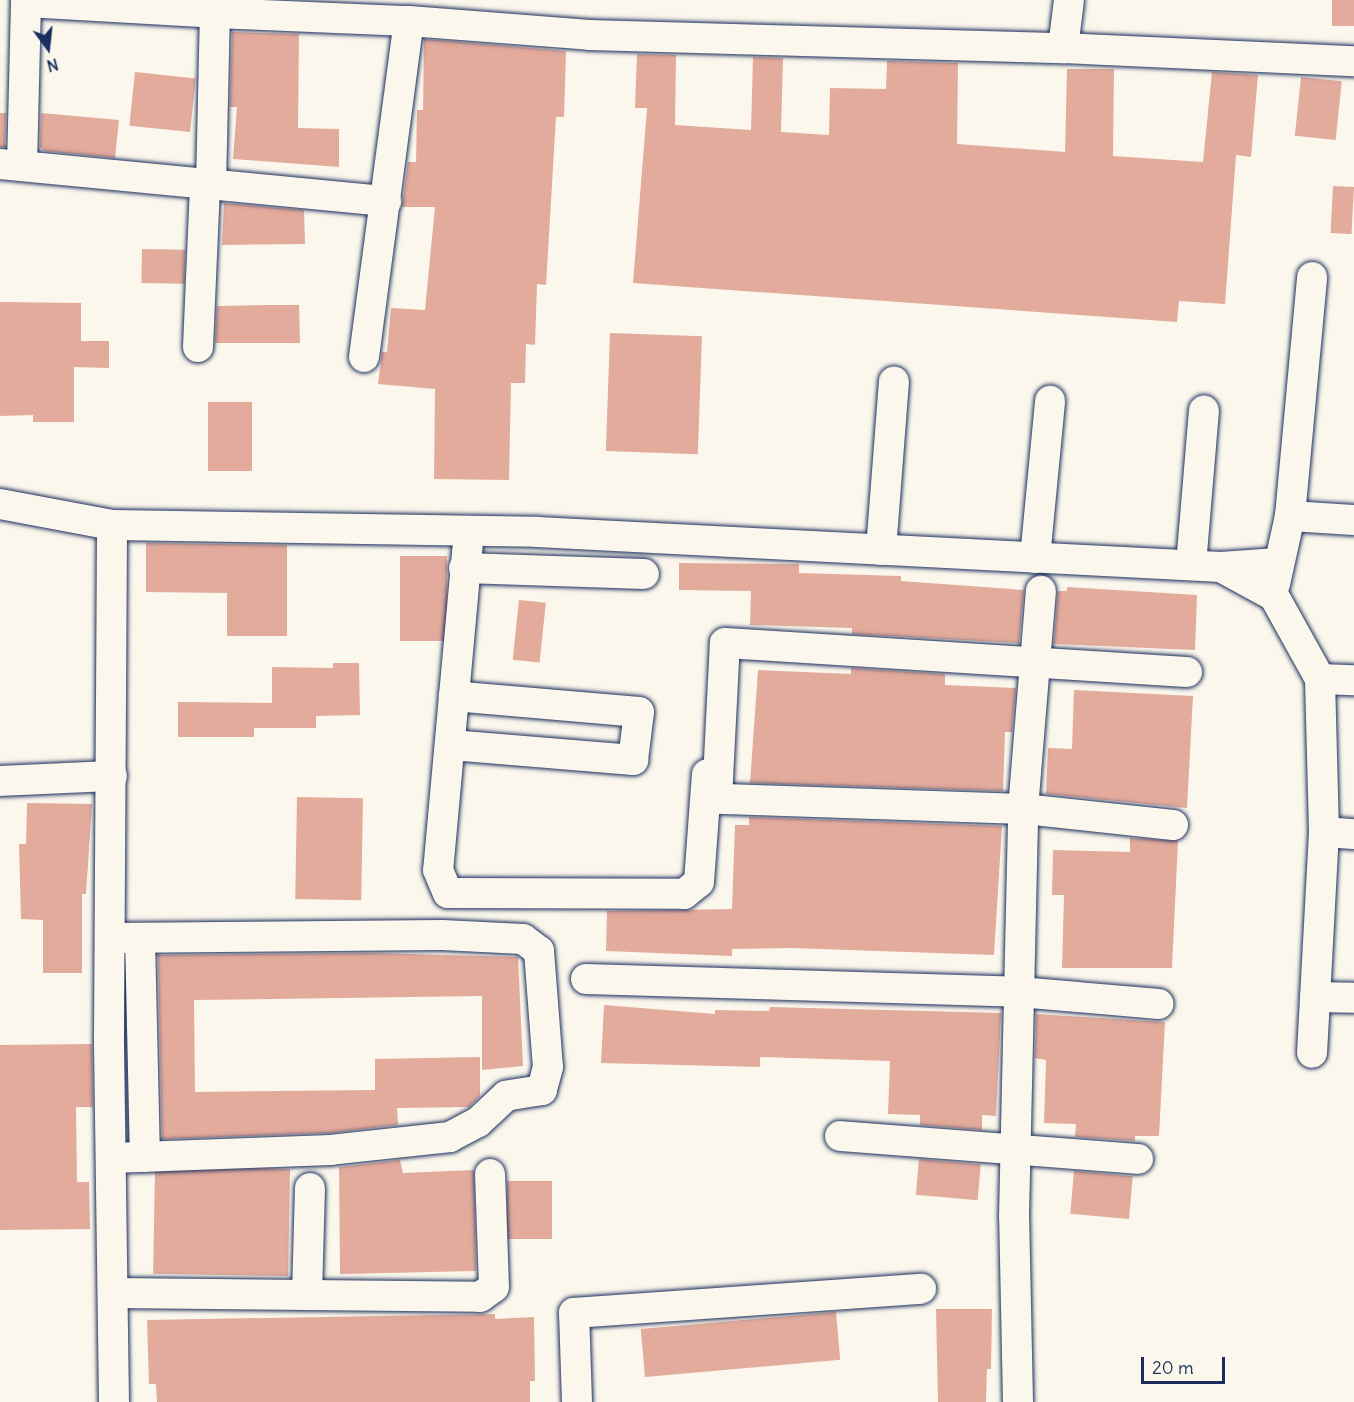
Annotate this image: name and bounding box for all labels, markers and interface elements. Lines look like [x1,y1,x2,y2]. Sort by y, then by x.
north arrow [18,18,78,78]
text: N [45,54,61,76]
scale bar [1144,1345,1228,1383]
text: 20 m [1152,1356,1194,1379]

